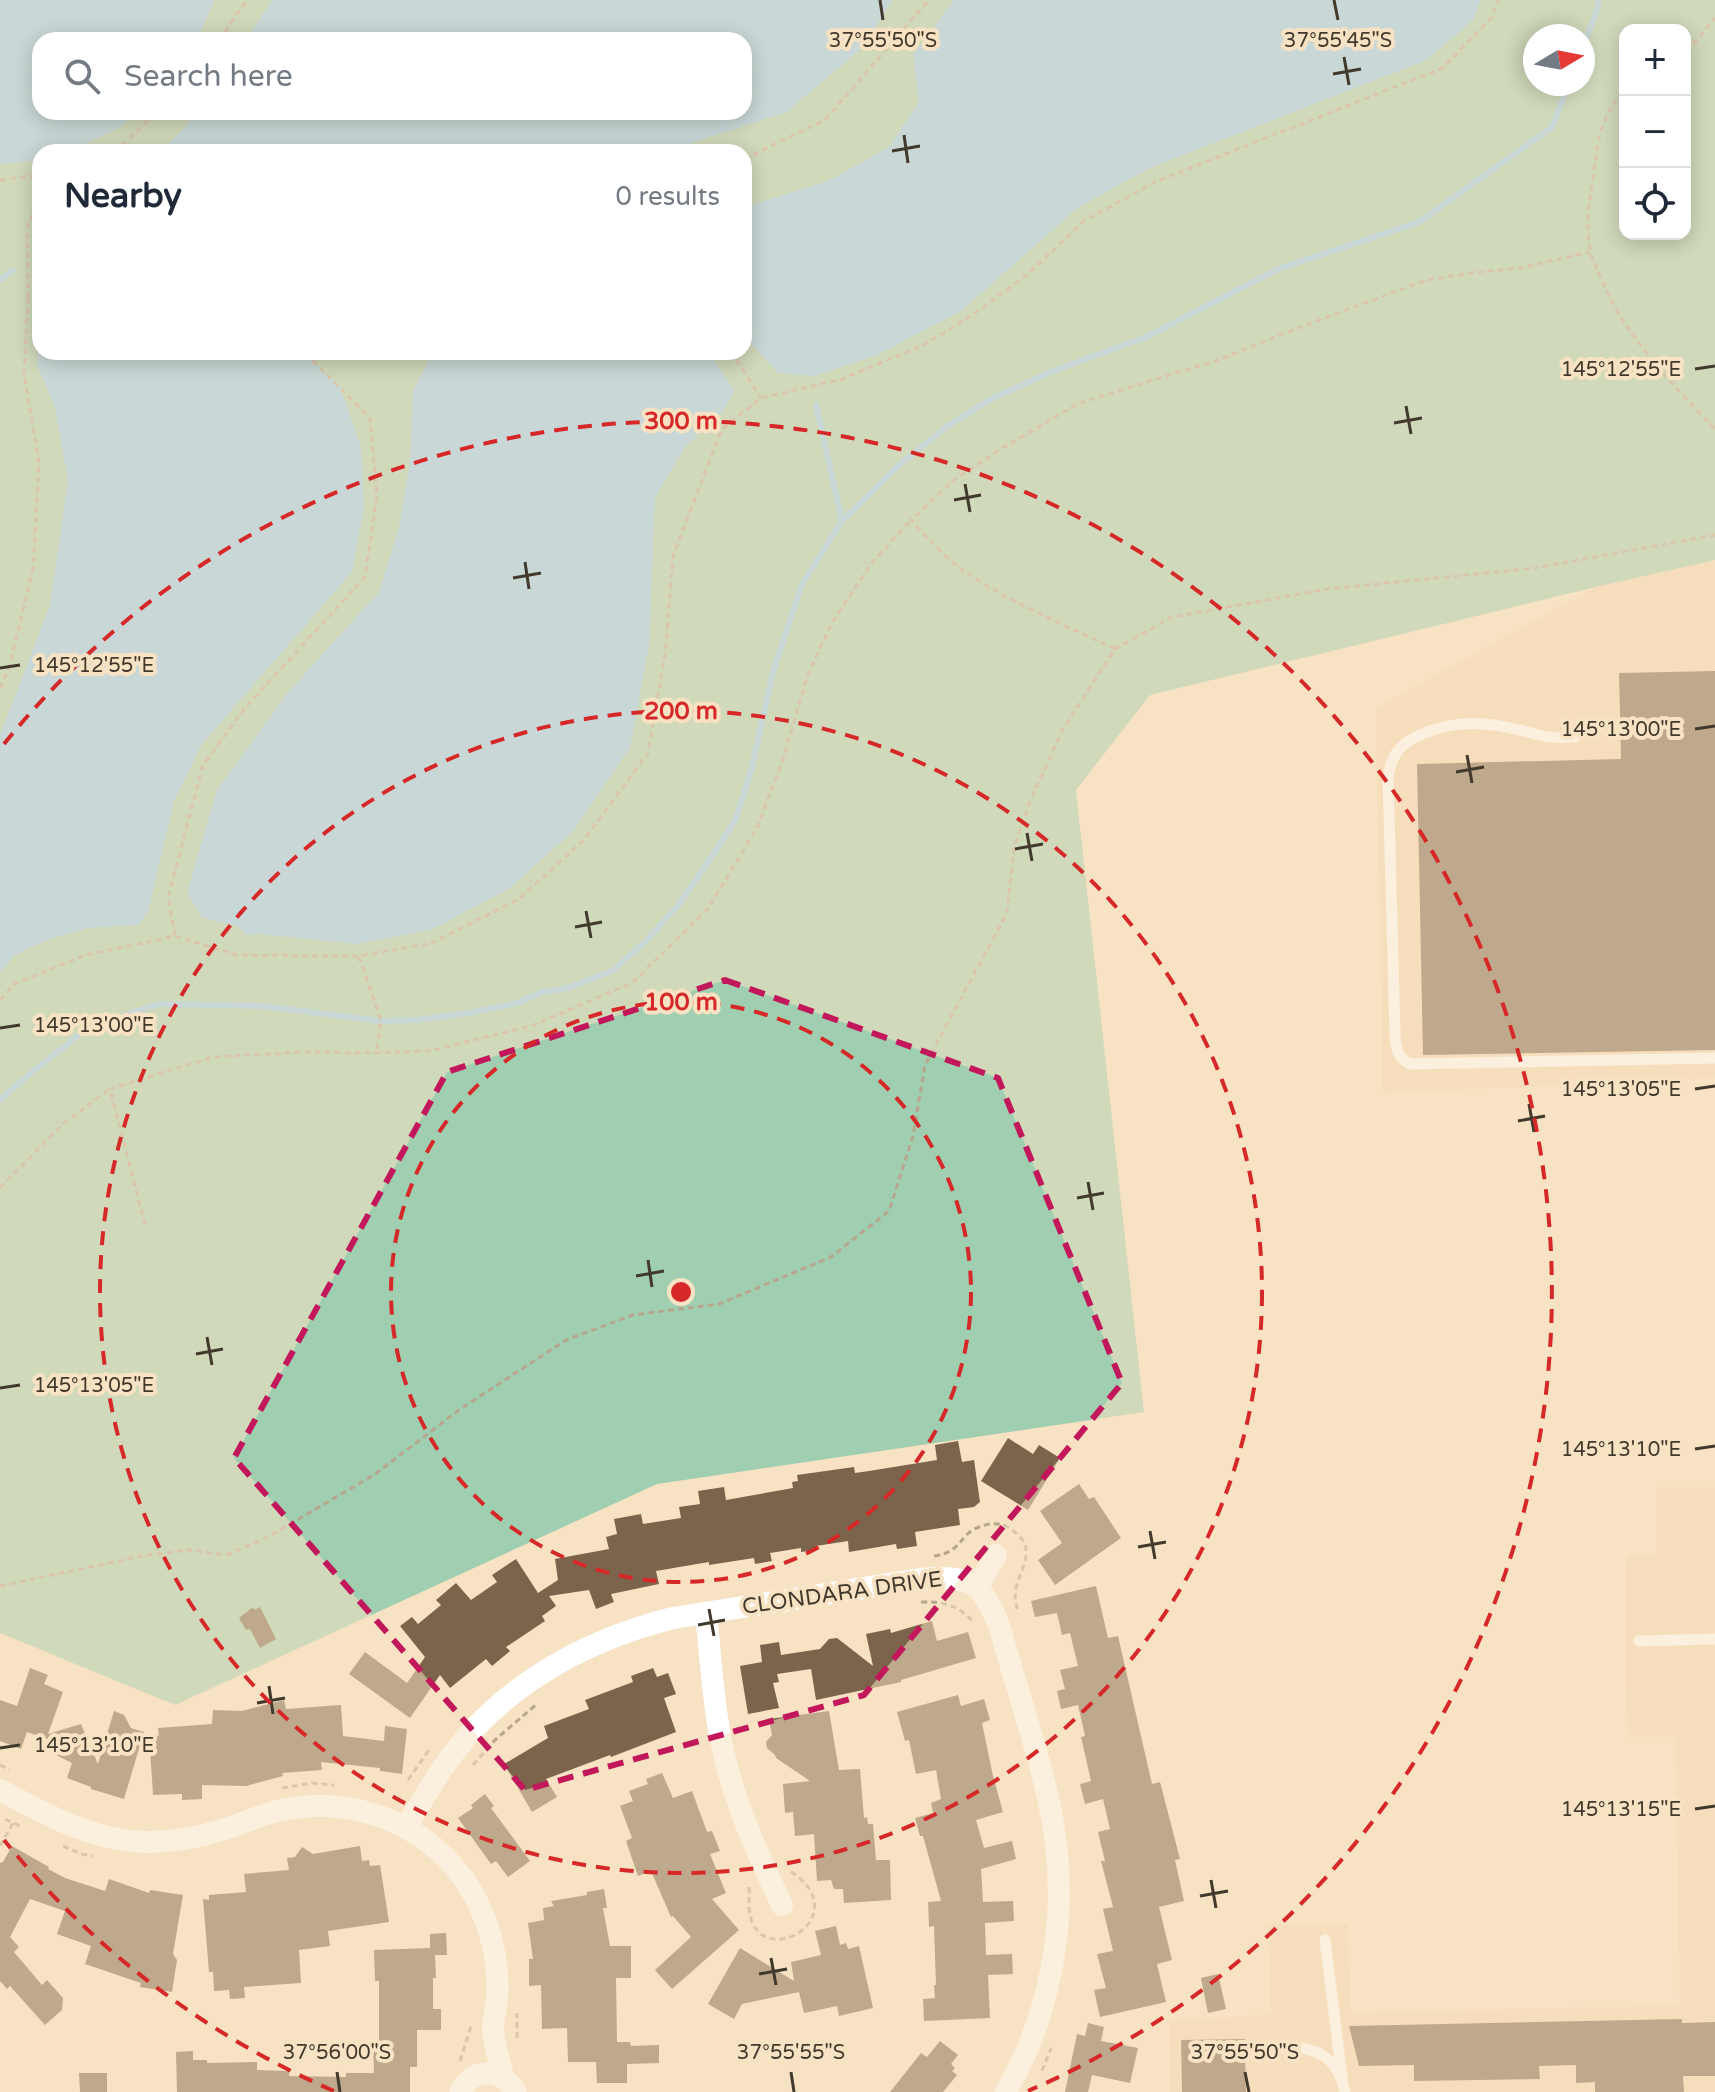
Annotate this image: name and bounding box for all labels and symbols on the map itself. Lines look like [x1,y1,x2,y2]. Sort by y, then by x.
north arrow [1523,24,1595,96]
text: 37°55'50"S [829,29,937,53]
text: 37°55'45"S [1284,29,1392,53]
text: 145°12'55"E [1561,358,1681,382]
text: 300 m [644,407,718,436]
text: 145°12'55"E [34,654,154,678]
text: 200 m [644,697,718,726]
text: 145°13'00"E [1561,718,1681,742]
text: 100 m [644,988,718,1017]
text: 145°13'00"E [34,1014,154,1038]
text: 145°13'05"E [1561,1078,1681,1102]
centre of rings [667,1278,695,1306]
text: 145°13'05"E [34,1374,154,1398]
text: 145°13'10"E [1561,1438,1681,1462]
street label: CLONDARA DRIVE [740,1566,944,1620]
text: 145°13'10"E [34,1734,154,1758]
text: 145°13'15"E [1561,1798,1681,1822]
text: 37°56'00"S [283,2041,391,2065]
text: 37°55'55"S [737,2041,845,2065]
text: 37°55'50"S [1191,2041,1299,2065]

